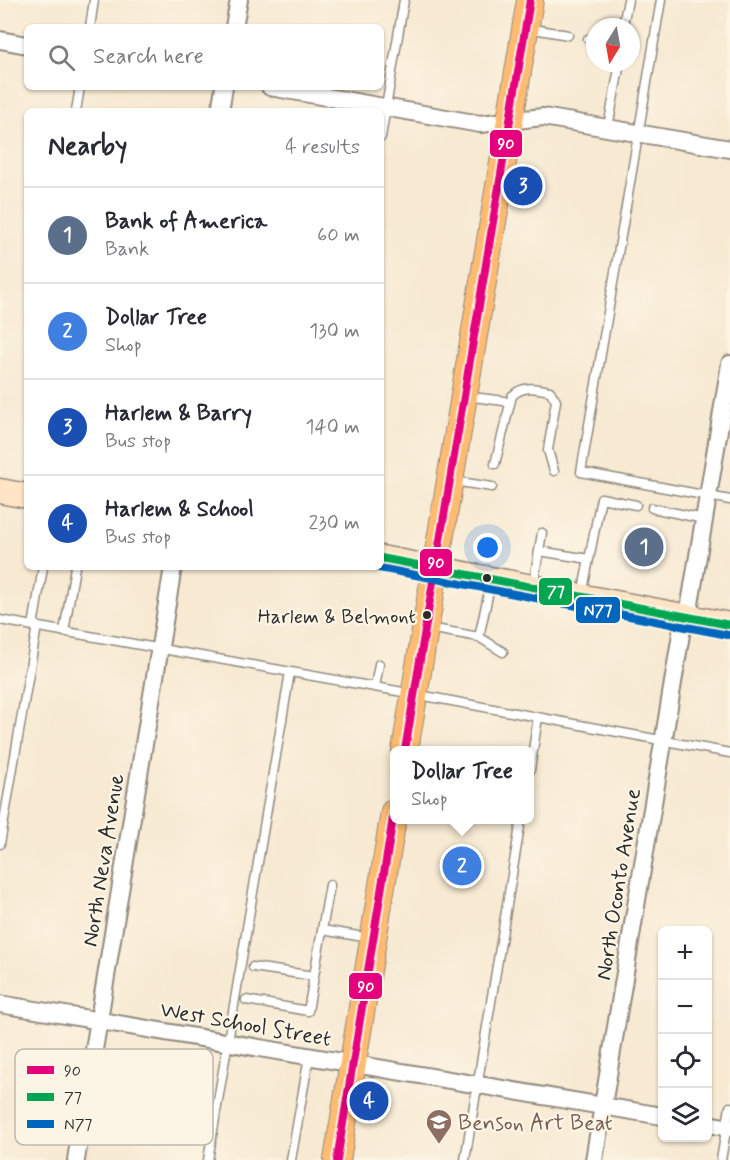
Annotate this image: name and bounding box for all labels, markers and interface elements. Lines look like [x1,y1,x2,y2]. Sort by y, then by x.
north arrow [586,18,640,72]
search box [24,24,384,90]
icon: search [45,41,78,74]
text: Search here [93,43,204,71]
line badge: 90 [489,129,523,158]
text: Nearby [48,130,127,164]
text: 4 results [285,134,360,161]
text: 90 [497,134,515,155]
pin: 3 [504,164,542,208]
text: Bank of America [105,208,267,236]
text: 1 [63,222,72,249]
text: 60 m [317,222,360,249]
text: Bank [105,236,149,263]
text: Dollar Tree [105,304,207,332]
text: 2 [63,318,72,345]
text: 130 m [309,318,360,345]
text: Shop [105,332,142,359]
text: Harlem & Barry [105,400,252,428]
text: 3 [63,414,72,441]
text: 140 m [306,414,360,441]
text: Bus stop [105,428,171,455]
text: Harlem & School [105,496,254,524]
text: 4 [62,510,73,537]
text: 230 m [308,510,360,537]
text: Bus stop [105,524,171,551]
pin: 1 [624,524,664,570]
your location [473,533,502,562]
line badge: 90 [419,548,453,577]
text: 90 [427,553,445,574]
unlabelled marker [481,572,493,584]
line badge: 77 [538,577,573,606]
text: 77 [547,582,565,603]
line badge: N77 [575,596,621,624]
text: N77 [584,601,612,622]
place label: Harlem & Belmont [258,604,416,631]
marker: Harlem & Belmont [421,609,433,621]
popup [390,746,534,824]
text: Dollar Tree [411,758,513,786]
street label: North Neva Avenue [76,772,131,949]
text: Shop [411,786,448,813]
street label: North Oconto Avenue [590,786,648,982]
pin: 2 [442,844,482,888]
map controls [658,926,712,1142]
button: + [658,926,712,980]
line badge: 90 [348,972,383,1000]
text: 90 [357,977,375,998]
button: − [658,980,712,1034]
street label: West School Street [158,996,333,1054]
button: locate [658,1034,712,1088]
legend [15,1049,213,1145]
text: 90 [64,1061,81,1082]
pin: 4 [350,1078,388,1124]
text: 77 [64,1088,82,1109]
button: layers [658,1088,712,1142]
school or university icon: Benson Art Beat [424,1107,454,1145]
place label: Benson Art Beat [458,1110,613,1138]
text: N77 [64,1115,92,1136]

